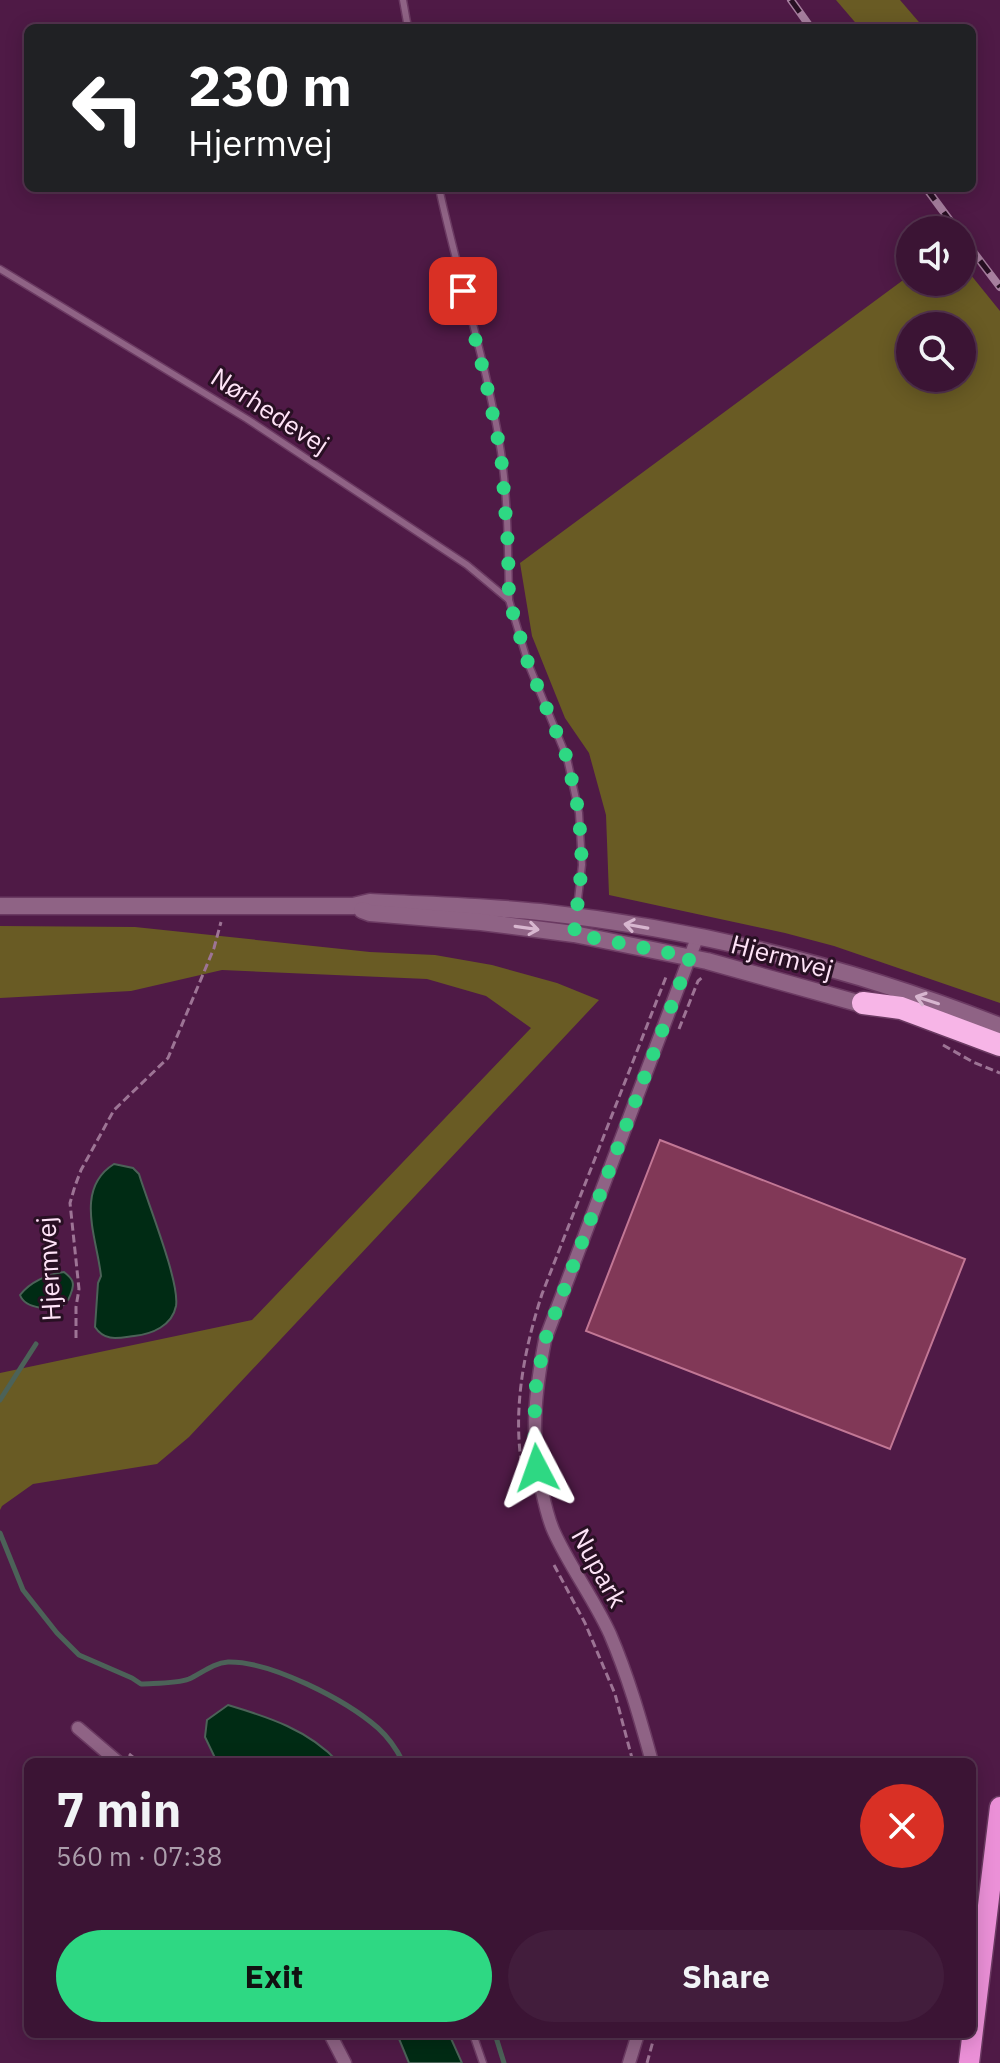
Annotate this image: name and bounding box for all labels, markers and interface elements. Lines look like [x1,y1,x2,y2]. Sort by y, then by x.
text: 230 m [188,49,352,121]
icon: left [56,56,160,160]
text: Hjermvej [188,119,333,166]
map controls [896,216,976,392]
button: sound [896,216,976,296]
pin [429,257,497,325]
icon: arrive [441,269,485,313]
button: search [896,312,976,392]
street label: Nørhedevej [205,359,336,461]
one-way arrow [624,918,649,933]
one-way arrow [514,921,539,936]
street label: Hjermvej [727,926,837,986]
one-way arrow [914,991,939,1006]
street label: Hjermvej [28,1216,68,1322]
position arrow [495,1426,579,1510]
street label: Nupark [564,1522,636,1613]
text: 7 min [56,1778,181,1840]
button: close [860,1784,944,1868]
text: 560 m · 07:38 [56,1839,222,1873]
button: Exit [56,1930,492,2022]
button: Share [508,1930,944,2022]

